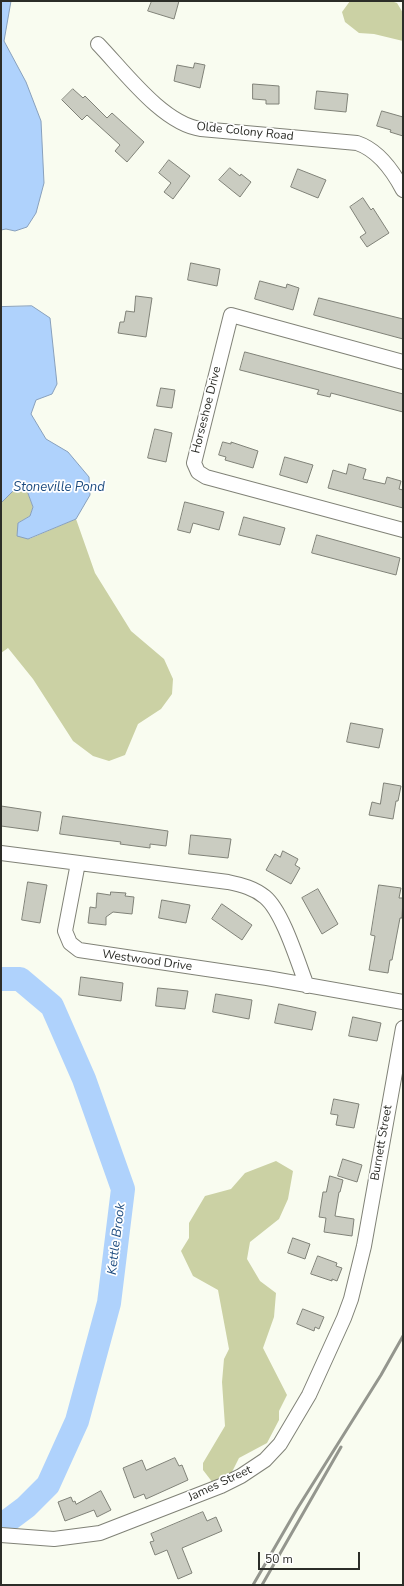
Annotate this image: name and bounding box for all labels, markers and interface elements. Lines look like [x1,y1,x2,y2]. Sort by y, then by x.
street label: Olde Colony Road [196,120,294,144]
street label: Horseshoe Drive [189,365,225,455]
water label: Stoneville Pond [13,480,105,496]
street label: Westwood Drive [101,948,193,974]
street label: Burnett Street [368,1104,396,1182]
water label: Kettle Brook [105,1202,129,1276]
street label: James Street [186,1463,254,1505]
scale bar [260,1544,362,1570]
text: 50 m [265,1551,293,1567]

